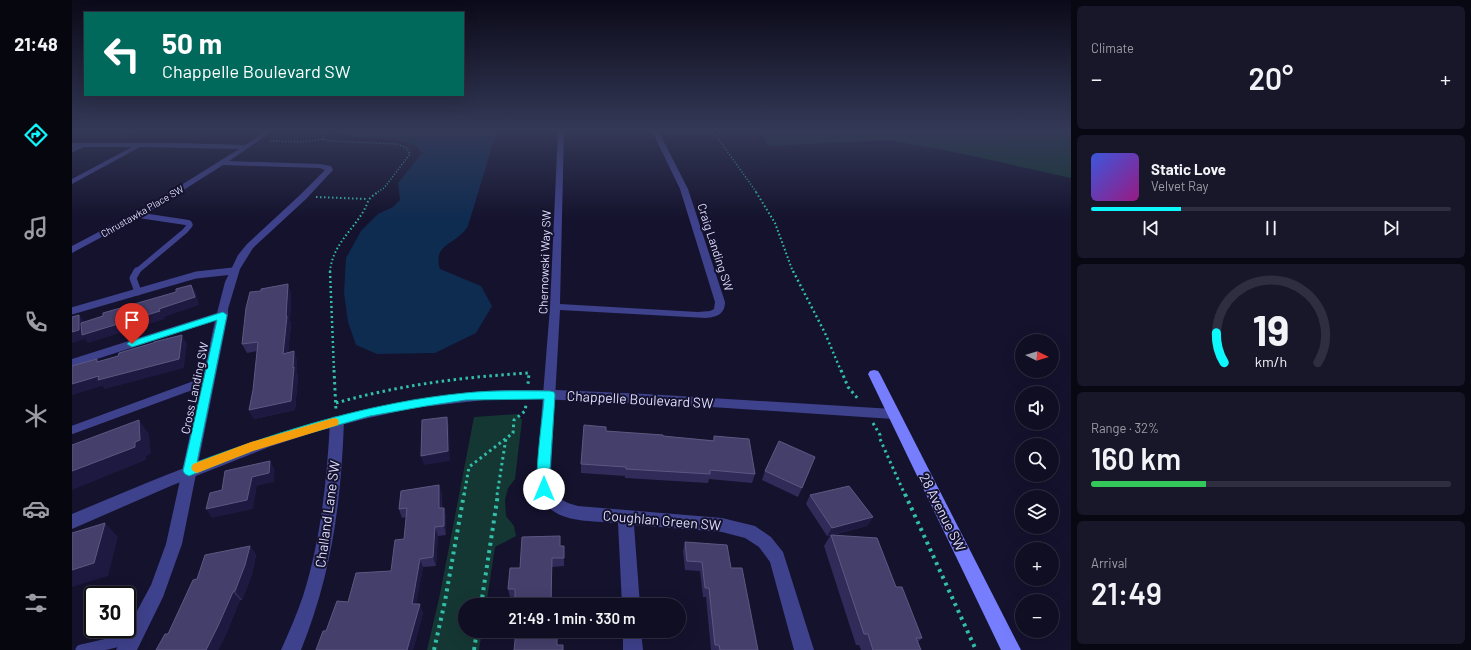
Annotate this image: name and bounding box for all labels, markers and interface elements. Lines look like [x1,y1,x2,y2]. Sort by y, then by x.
text: 50 m [162,26,222,60]
icon: left [96,28,148,80]
text: 21:48 [14,33,58,55]
text: Climate [1091,40,1134,56]
text: Chappelle Boulevard SW [162,60,350,82]
text: 20° [1249,60,1293,96]
text: − [1091,65,1102,91]
text: + [1440,65,1451,91]
icon: directions [22,121,50,149]
text: Static Love [1151,160,1226,178]
text: Velvet Ray [1151,178,1209,194]
street label: Chrustawka Place SW [98,182,186,240]
street label: Craig Landing SW [695,201,737,293]
street label: Chernowski Way SW [535,209,553,314]
icon: music [22,214,50,242]
icon: previous [1140,217,1162,239]
icon: pause [1260,217,1282,239]
icon: next [1380,217,1402,239]
pin [115,303,149,344]
text: 19 [1253,304,1289,354]
icon: phone [22,308,50,336]
icon: arrive [121,309,143,331]
north arrow [1015,334,1059,378]
map controls [1015,334,1059,638]
street label: Cross Landing SW [177,340,211,435]
text: km/h [1255,353,1287,370]
button: sound [1015,386,1059,430]
street label: Chappelle Boulevard SW [566,387,714,411]
icon: climate [22,402,50,430]
text: Range · 32% [1091,420,1159,436]
button: search [1015,438,1059,482]
text: 160 km [1091,440,1181,476]
street label: Challand Lane SW [311,459,343,569]
position arrow [523,468,565,510]
street label: 28 Avenue SW [916,470,970,554]
button: layers [1015,490,1059,534]
icon: car [22,495,50,523]
street label: Coughlan Green SW [602,506,722,534]
button: + [1015,542,1059,586]
text: Arrival [1091,555,1127,571]
text: 21:49 [1091,575,1162,611]
speed limit sign: 30 [84,586,136,638]
icon: filters [22,589,50,617]
button: − [1015,594,1059,638]
text: 21:49 · 1 min · 330 m [509,609,635,627]

